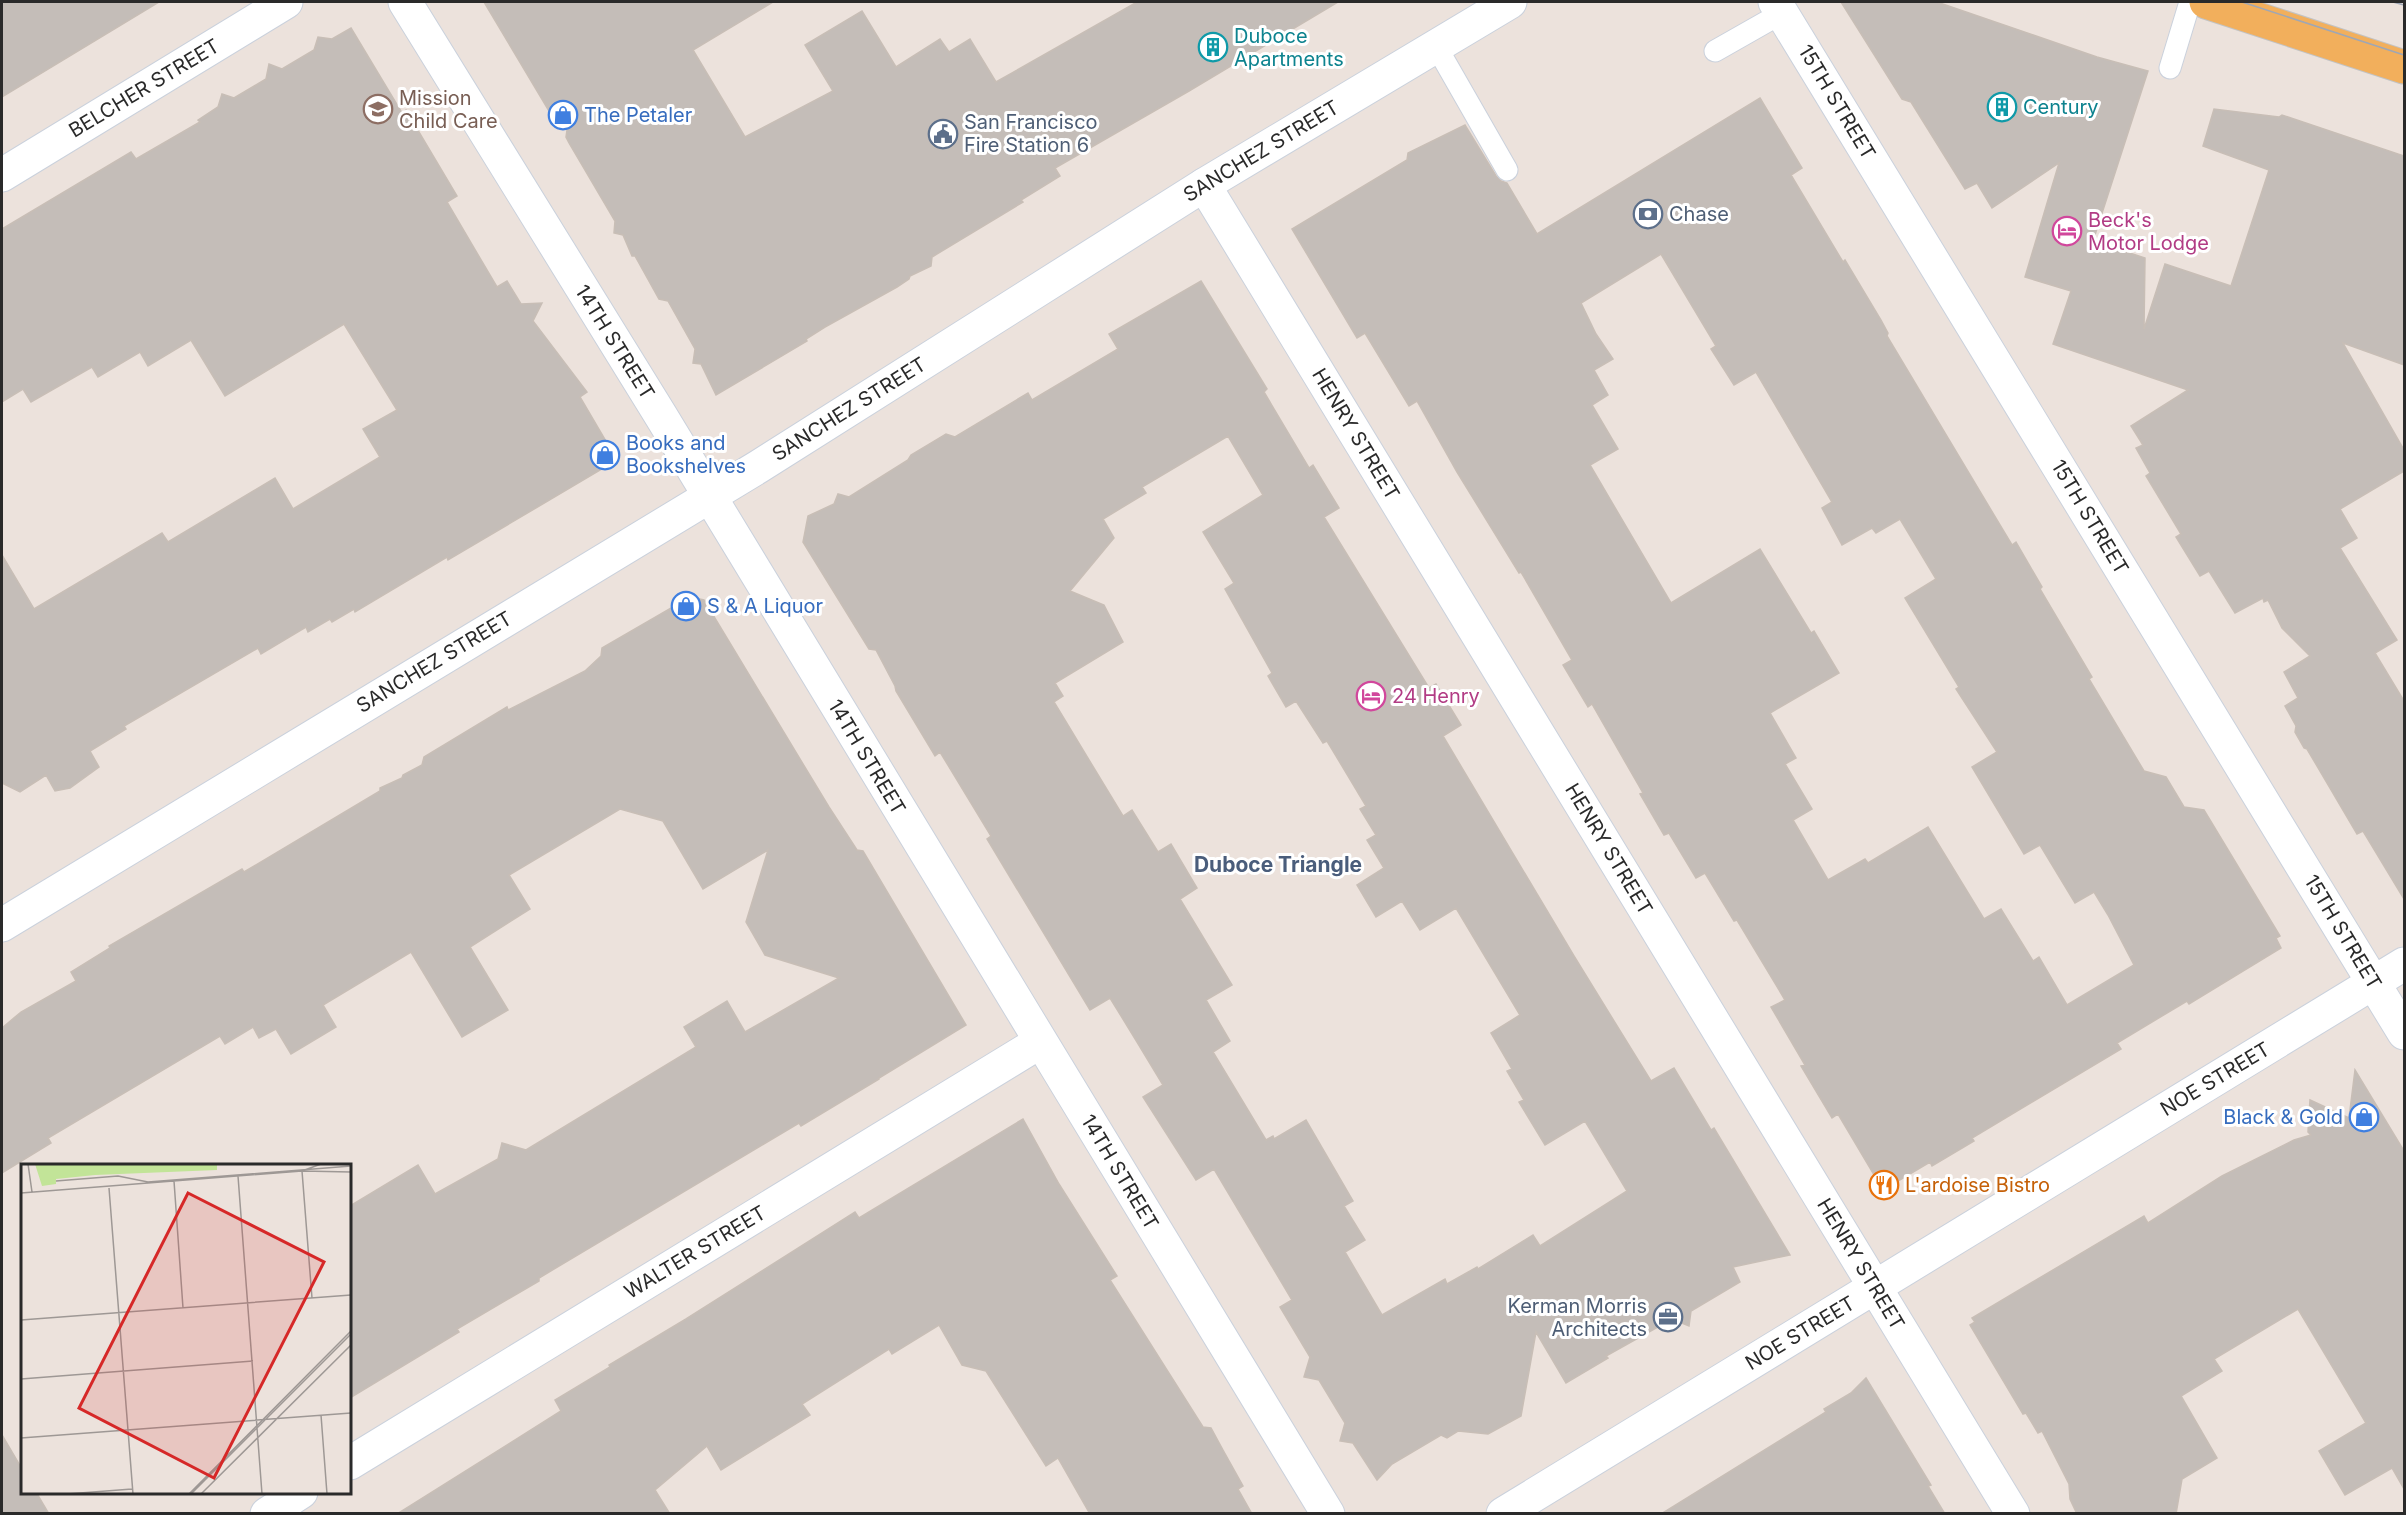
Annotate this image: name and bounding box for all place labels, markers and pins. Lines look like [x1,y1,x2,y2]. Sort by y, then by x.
place label: Duboce Apartments [1234,24,1344,71]
building icon: Duboce Apartments [1197,31,1229,63]
place label: Mission Child Care [399,86,498,133]
building icon: Century [1986,91,2018,123]
school or university icon: Mission Child Care [362,93,394,125]
place label: Century [2023,95,2099,119]
shop icon: The Petaler [547,99,579,131]
place label: The Petaler [584,103,693,127]
place label: San Francisco Fire Station 6 [964,110,1098,157]
public building icon: San Francisco Fire Station 6 [927,118,959,150]
bank icon: Chase [1632,198,1664,230]
place label: Chase [1669,202,1729,226]
place label: Beck's Motor Lodge [2088,208,2209,255]
hotel icon: Beck's Motor Lodge [2051,215,2083,247]
place label: Books and Bookshelves [626,431,746,478]
shop icon: Books and Bookshelves [589,439,621,471]
shop icon: S & A Liquor [670,590,702,622]
place label: S & A Liquor [707,594,824,618]
hotel icon: 24 Henry [1355,680,1387,712]
place label: 24 Henry [1392,684,1480,708]
shop icon: Black & Gold [2348,1101,2380,1133]
place label: Black & Gold [2223,1105,2343,1129]
restaurant icon: L'ardoise Bistro [1868,1169,1900,1201]
place label: L'ardoise Bistro [1905,1173,2050,1197]
place label: Kerman Morris Architects [1508,1294,1647,1341]
office icon: Kerman Morris Architects [1652,1301,1684,1333]

